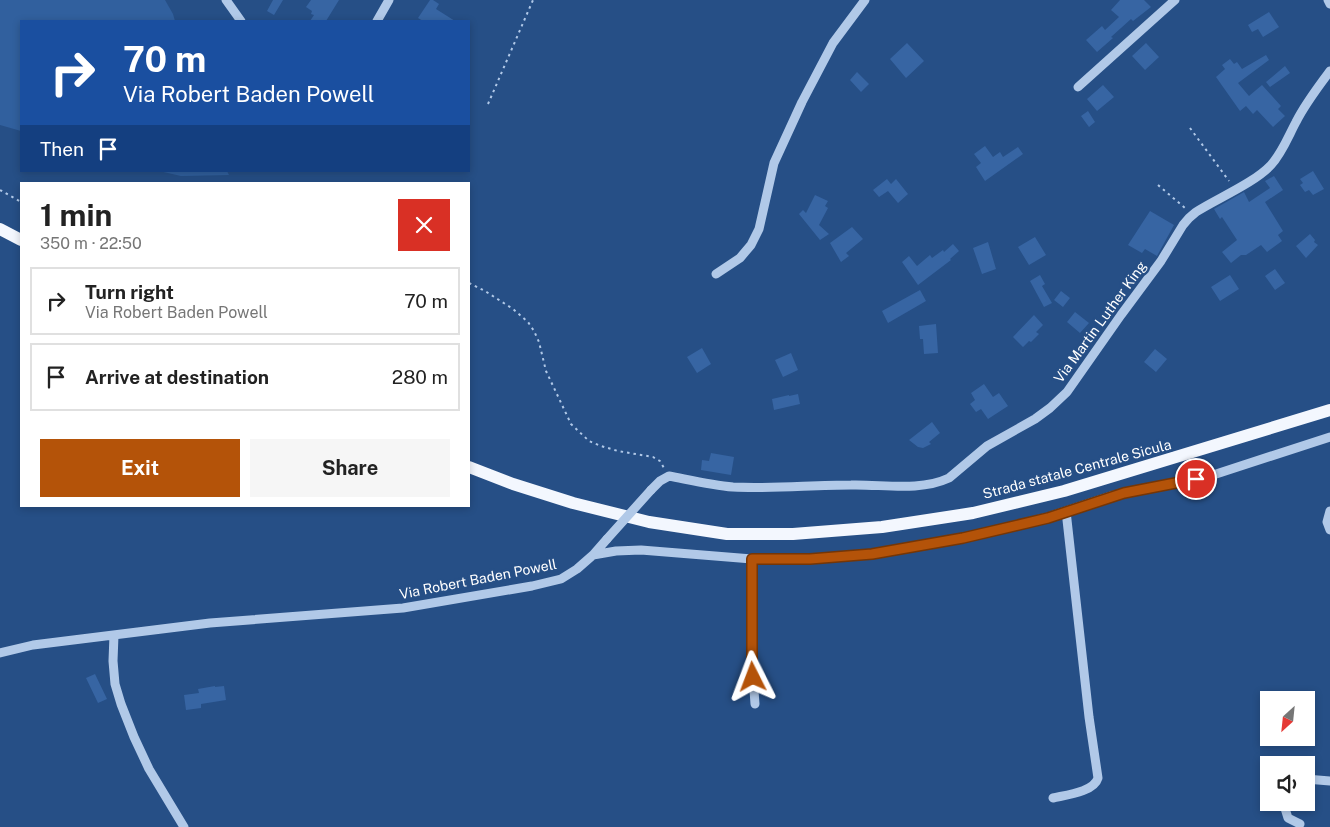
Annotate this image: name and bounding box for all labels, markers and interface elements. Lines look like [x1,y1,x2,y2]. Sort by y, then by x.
text: 70 m [123,39,206,80]
icon: right [40,40,105,105]
text: Via Robert Baden Powell [123,81,375,107]
icon: arrive [94,135,122,163]
text: Then [40,138,84,160]
text: 1 min [40,197,112,233]
button: close [398,199,450,251]
text: 350 m · 22:50 [40,234,142,253]
street label: Via Martin Luther King [1051,258,1150,386]
text: Turn right [85,281,174,303]
icon: right [42,287,70,315]
text: 70 m [404,290,448,312]
text: Via Robert Baden Powell [85,303,268,322]
icon: arrive [42,363,70,391]
text: Arrive at destination [85,366,269,388]
text: 280 m [392,366,448,388]
street label: Strada statale Centrale Sicula [981,436,1173,502]
button: Exit [40,439,240,497]
button: Share [250,439,450,497]
pin [1175,458,1217,500]
icon: arrive [1182,465,1210,493]
street label: Via Robert Baden Powell [398,556,558,602]
position arrow [726,650,778,702]
north arrow [1260,691,1315,746]
map controls [1260,691,1315,811]
button: sound [1260,756,1315,811]

